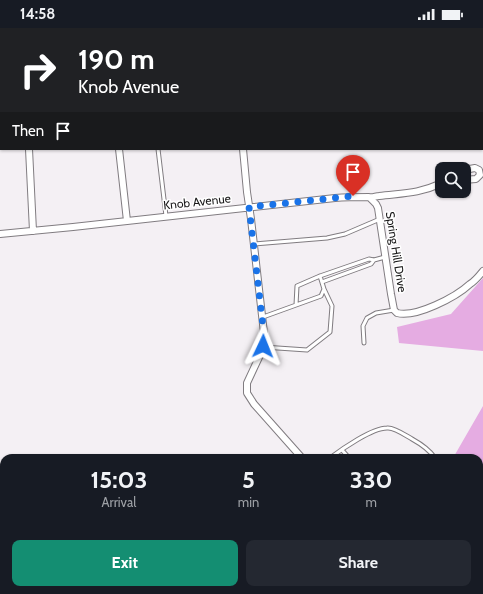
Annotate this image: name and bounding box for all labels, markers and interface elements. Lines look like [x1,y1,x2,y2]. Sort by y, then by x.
text: 14:58 [20,5,55,23]
text: 190 m [78,42,154,76]
icon: right [12,44,64,96]
text: Knob Avenue [78,76,179,98]
icon: arrive [52,120,74,142]
text: Then [12,122,44,140]
pin [336,155,370,196]
icon: arrive [342,161,364,183]
map controls [435,162,471,198]
button: search [435,162,471,198]
street label: Knob Avenue [163,191,231,212]
street label: Spring Hill Drive [383,210,410,293]
position arrow [242,325,284,367]
text: 15:03 [90,465,147,494]
text: 5 [242,465,255,494]
text: 330 [350,465,393,494]
text: Arrival [102,494,136,510]
text: min [238,494,259,510]
text: m [365,494,377,510]
button: Exit [12,540,238,586]
button: Share [246,540,471,586]

